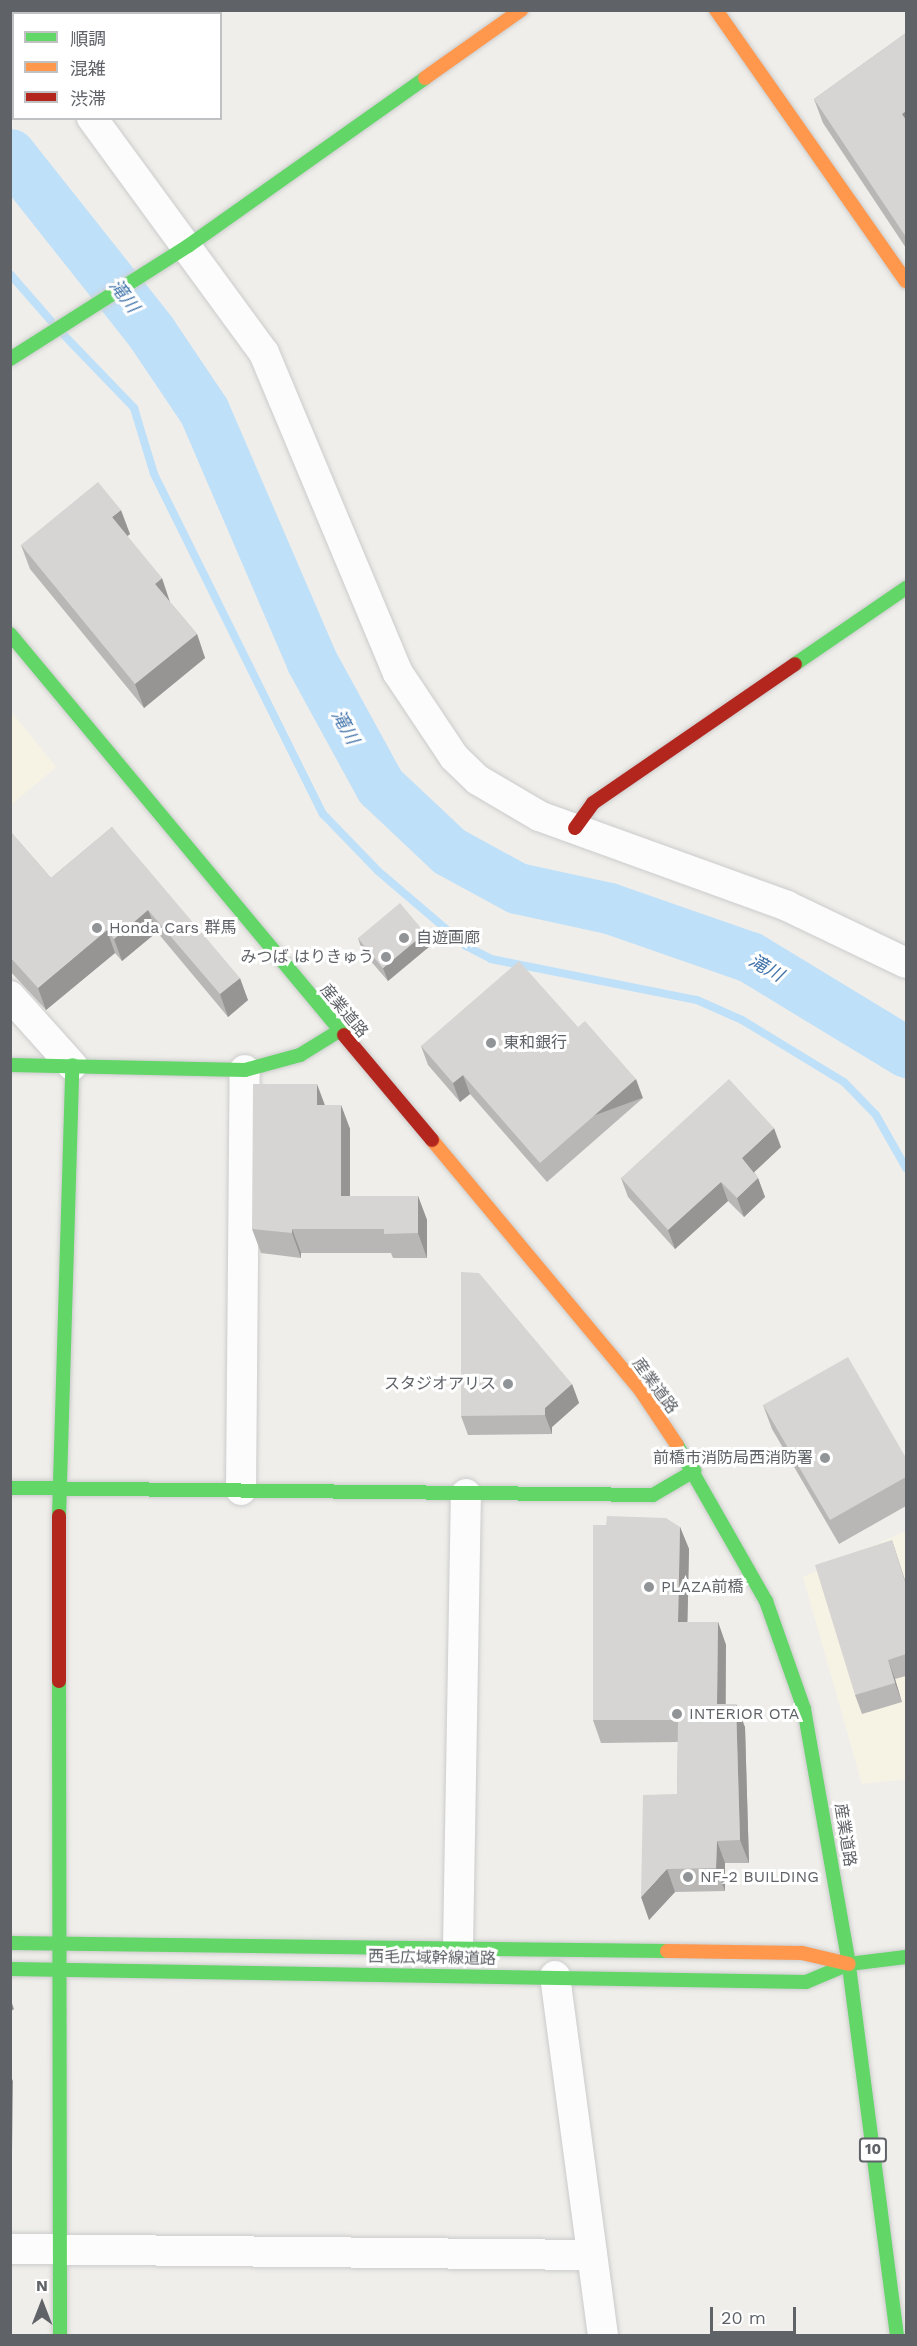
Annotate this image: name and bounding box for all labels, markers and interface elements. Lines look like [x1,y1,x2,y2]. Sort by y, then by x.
legend [12,12,222,120]
text: 順調 [70,28,106,49]
text: 混雑 [70,58,106,79]
text: 渋滞 [70,88,106,109]
water label: 滝川 [105,275,143,317]
water label: 滝川 [327,706,363,748]
place label: Honda Cars 群馬 [109,918,237,938]
marker: Honda Cars 群馬 [90,921,104,935]
place label: 自遊画廊 [416,928,480,948]
marker: 自遊画廊 [397,931,411,945]
place label: みつば はりきゅう [241,947,374,967]
marker: みつば はりきゅう [379,950,393,964]
water label: 滝川 [745,950,787,986]
street label: 産業道路 [316,980,372,1042]
place label: 東和銀行 [503,1033,567,1053]
marker: 東和銀行 [484,1036,498,1050]
street label: 産業道路 [628,1354,682,1418]
place label: スタジオアリス [384,1374,496,1394]
marker: スタジオアリス [501,1377,515,1391]
place label: 前橋市消防局西消防署 [653,1448,813,1468]
marker: 前橋市消防局西消防署 [818,1451,832,1465]
place label: PLAZA前橋 [661,1577,744,1597]
marker: PLAZA前橋 [642,1580,656,1594]
place label: INTERIOR OTA [689,1704,799,1724]
marker: INTERIOR OTA [670,1707,684,1721]
street label: 産業道路 [831,1802,859,1868]
place label: NF-2 BUILDING [700,1867,819,1887]
marker: NF-2 BUILDING [681,1870,695,1884]
street label: 西毛広域幹線道路 [368,1947,496,1969]
road number: 10 [858,2138,888,2162]
north arrow [12,2274,72,2334]
text: N [36,2276,48,2295]
scale bar [713,2295,798,2333]
text: 20 m [721,2307,766,2328]

